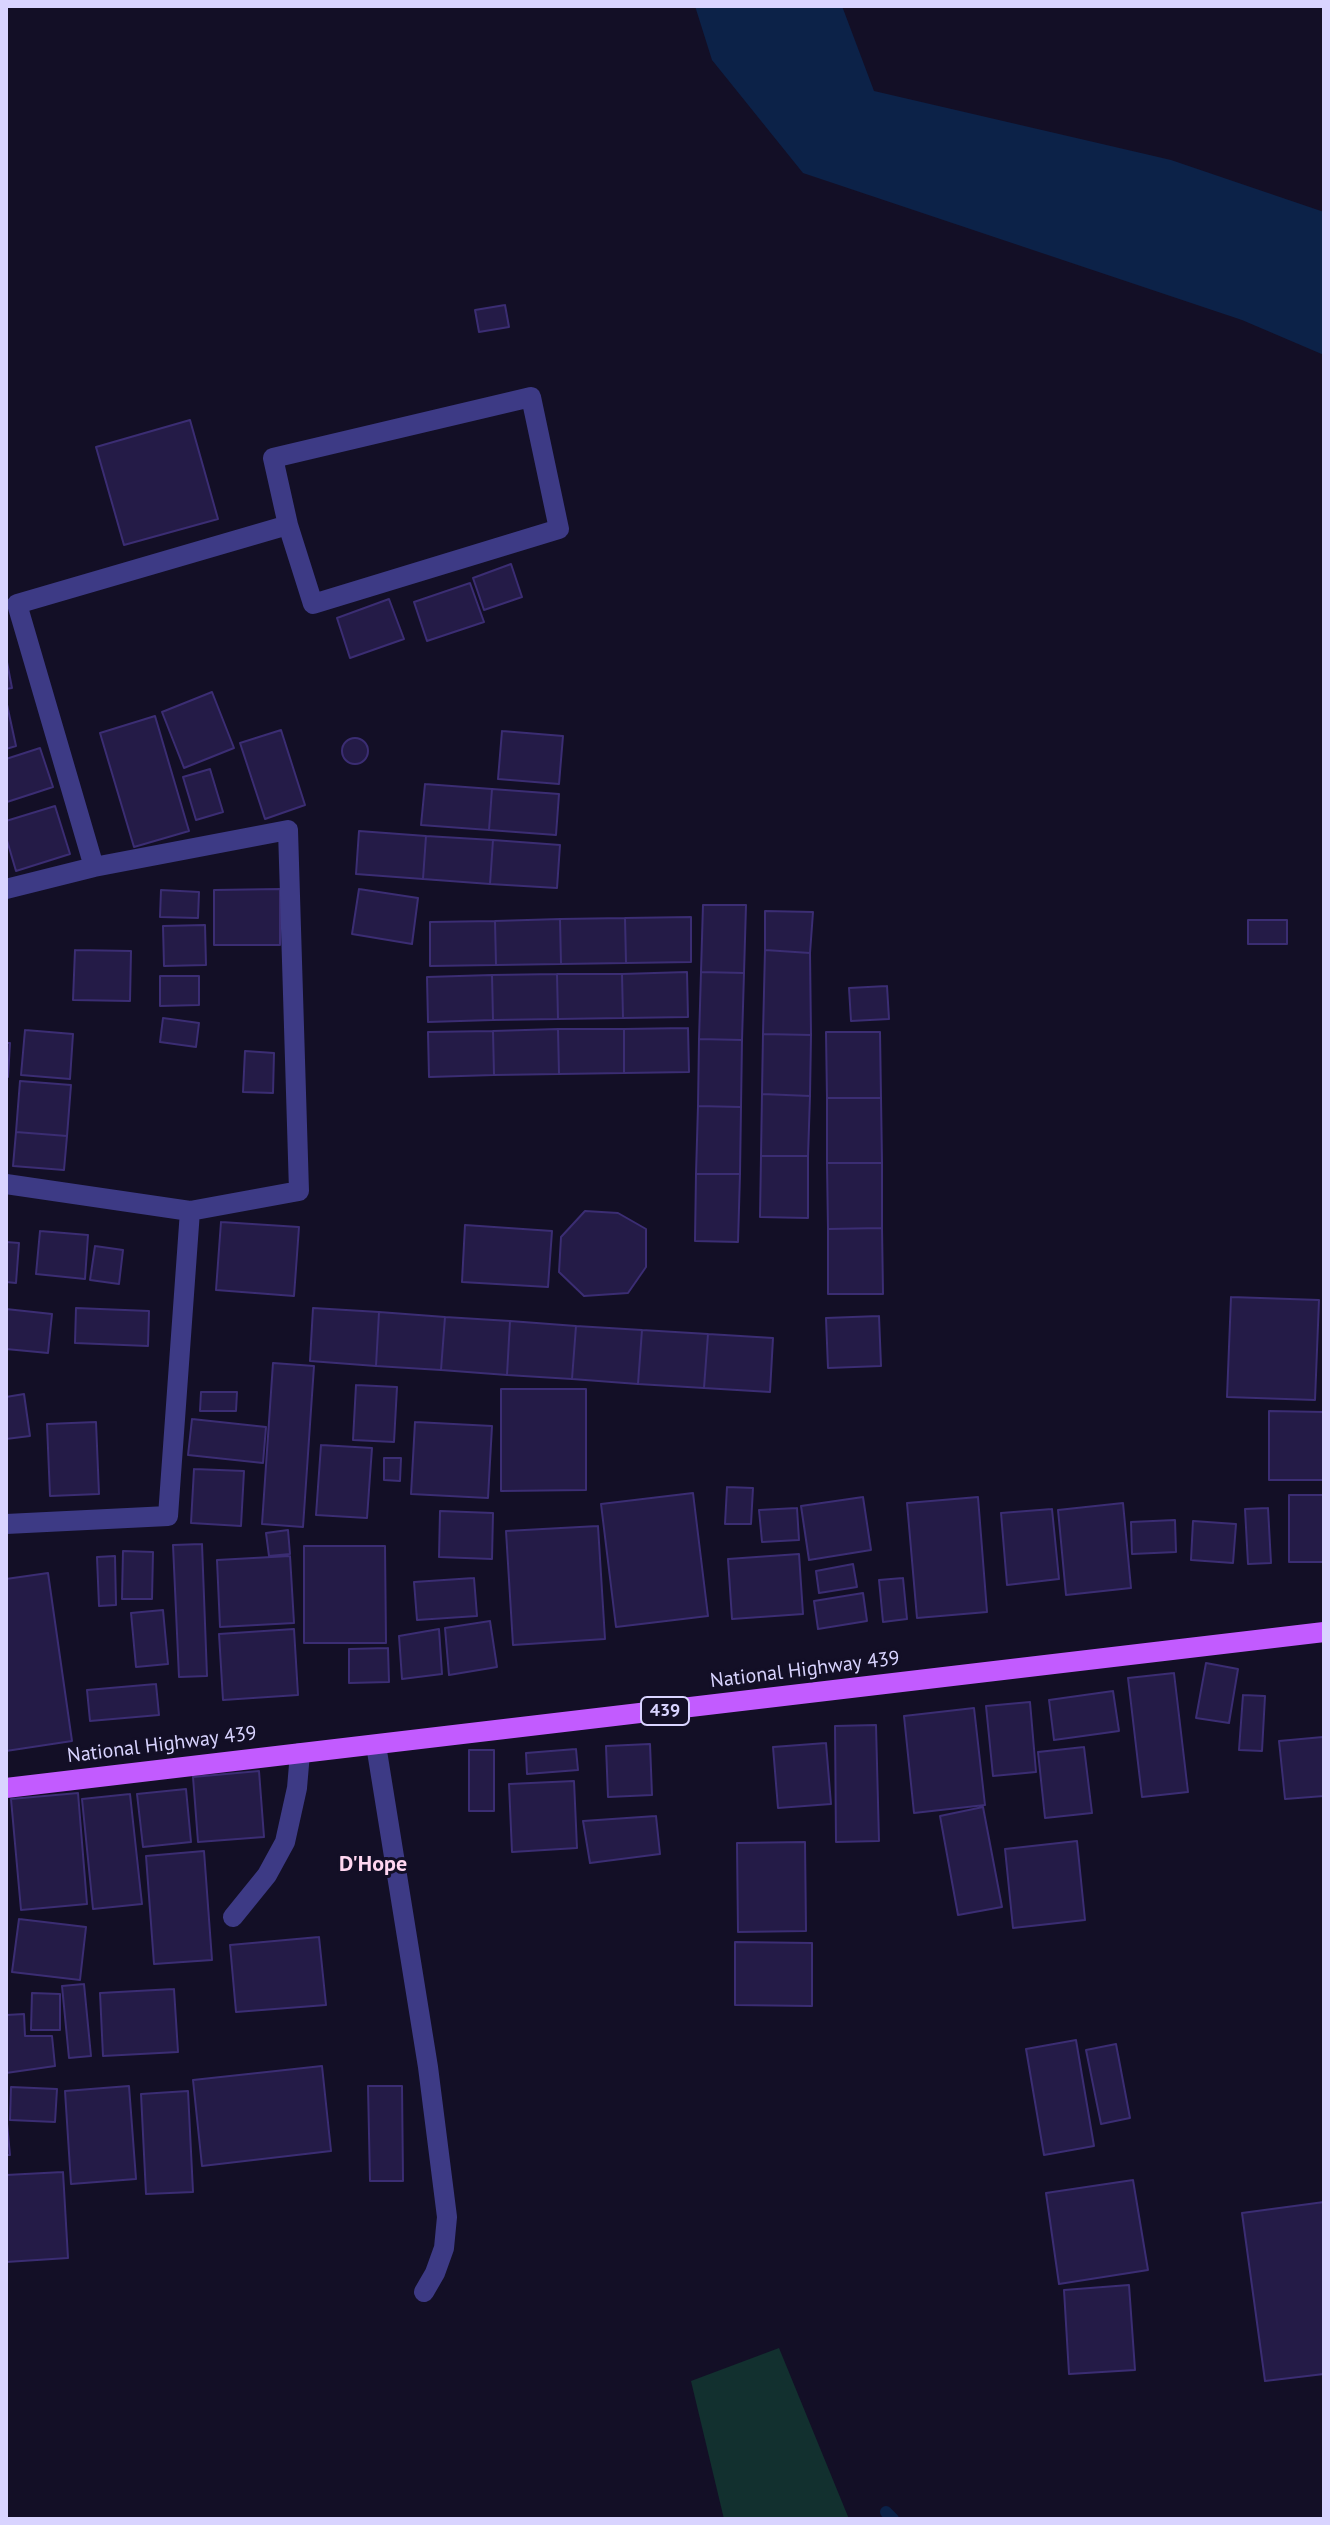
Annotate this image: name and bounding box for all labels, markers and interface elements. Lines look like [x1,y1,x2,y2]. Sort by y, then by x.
street label: National Highway 439 [709,1646,901,1694]
road number: 439 [641,1697,689,1725]
street label: National Highway 439 [66,1721,258,1769]
district label: D'Hope [339,1852,407,1878]

